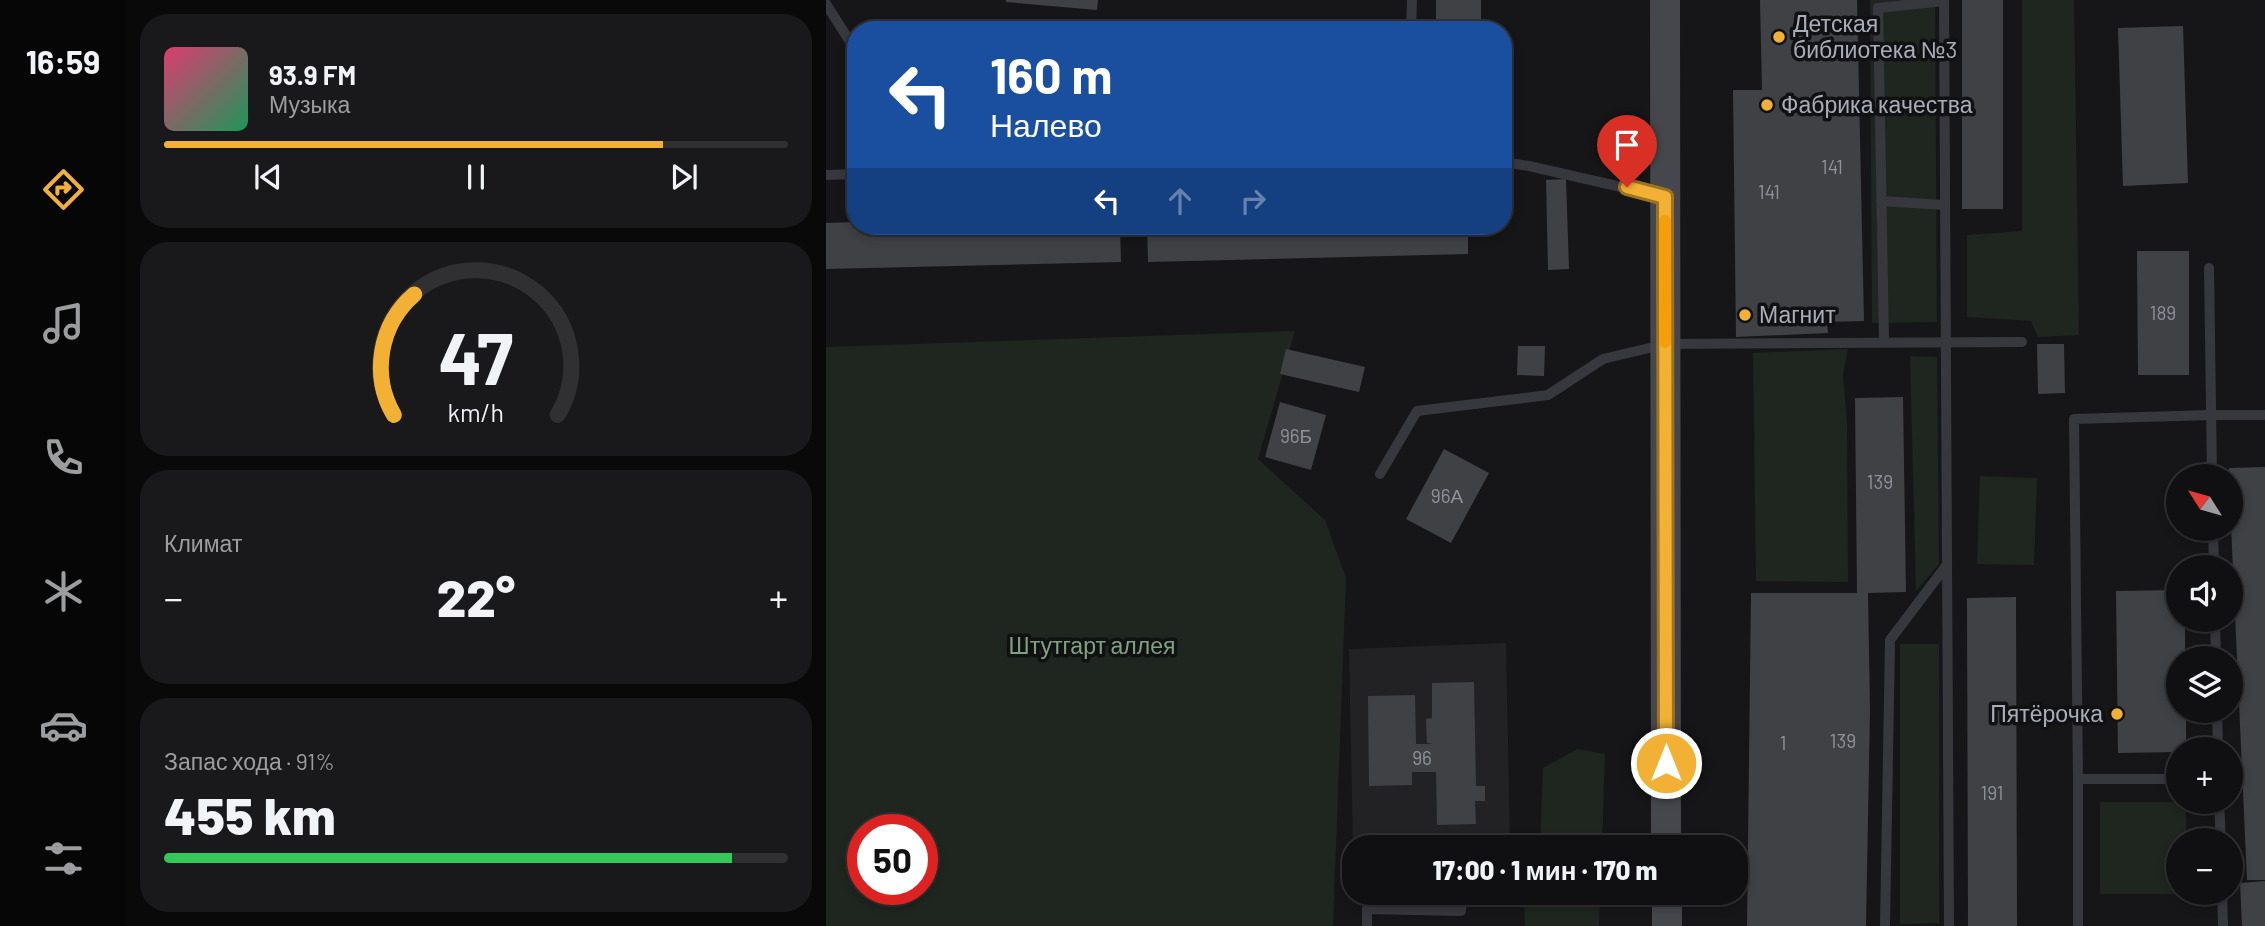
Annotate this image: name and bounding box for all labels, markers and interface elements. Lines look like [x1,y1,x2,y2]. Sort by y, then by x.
place label: Детская библиотека №3 [1793,9,1957,63]
marker: Детская библиотека №3 [1771,29,1787,45]
text: 16:59 [26,42,100,80]
text: 160 m [990,45,1112,104]
icon: left [875,49,966,140]
text: 93.9 FM [269,59,356,90]
text: Музыка [269,90,350,118]
place label: Фабрика качества [1781,90,1973,118]
marker: Фабрика качества [1759,97,1775,113]
text: Налево [990,105,1102,143]
pin [1597,115,1657,187]
icon: arrive [1608,126,1646,164]
house number: 141 [1821,155,1843,178]
icon: previous [249,158,287,196]
icon: pause [457,158,495,196]
icon: next [665,158,703,196]
icon: directions [39,165,88,214]
house number: 141 [1758,180,1780,203]
icon: left [1088,182,1126,220]
icon: ahead [1161,182,1199,220]
icon: right [1234,182,1272,220]
icon: music [39,299,88,348]
place label: Магнит [1759,300,1836,328]
house number: 189 [2150,301,2176,324]
marker: Магнит [1737,307,1753,323]
text: 47 [439,312,513,400]
text: km/h [448,397,504,427]
house number: 96Б [1280,424,1312,447]
icon: phone [39,433,88,482]
north arrow [2166,464,2244,541]
map controls [2166,464,2243,905]
house number: 139 [1867,470,1893,493]
house number: 96А [1431,484,1464,507]
text: Климат [164,529,242,557]
button: sound [2166,555,2243,632]
text: 22° [437,565,515,627]
icon: climate [39,567,88,616]
text: − [164,574,183,620]
text: + [769,574,788,620]
park label: Штутгарт аллея [1009,631,1175,659]
button: layers [2166,646,2243,723]
place label: Пятёрочка [1990,699,2103,727]
icon: car [39,701,88,750]
marker: Пятёрочка [2109,706,2125,722]
position arrow [1629,726,1703,800]
house number: 139 [1830,729,1856,752]
house number: 1 [1780,731,1786,754]
button: + [2166,737,2243,814]
house number: 96 [1412,746,1432,769]
text: Запас хода · 91% [164,747,335,775]
house number: 191 [1981,781,2003,804]
text: 455 km [164,783,336,845]
speed limit sign: 50 [847,814,938,905]
button: − [2166,828,2243,905]
icon: filters [39,834,88,883]
text: 17:00 · 1 мин · 170 m [1433,854,1657,885]

